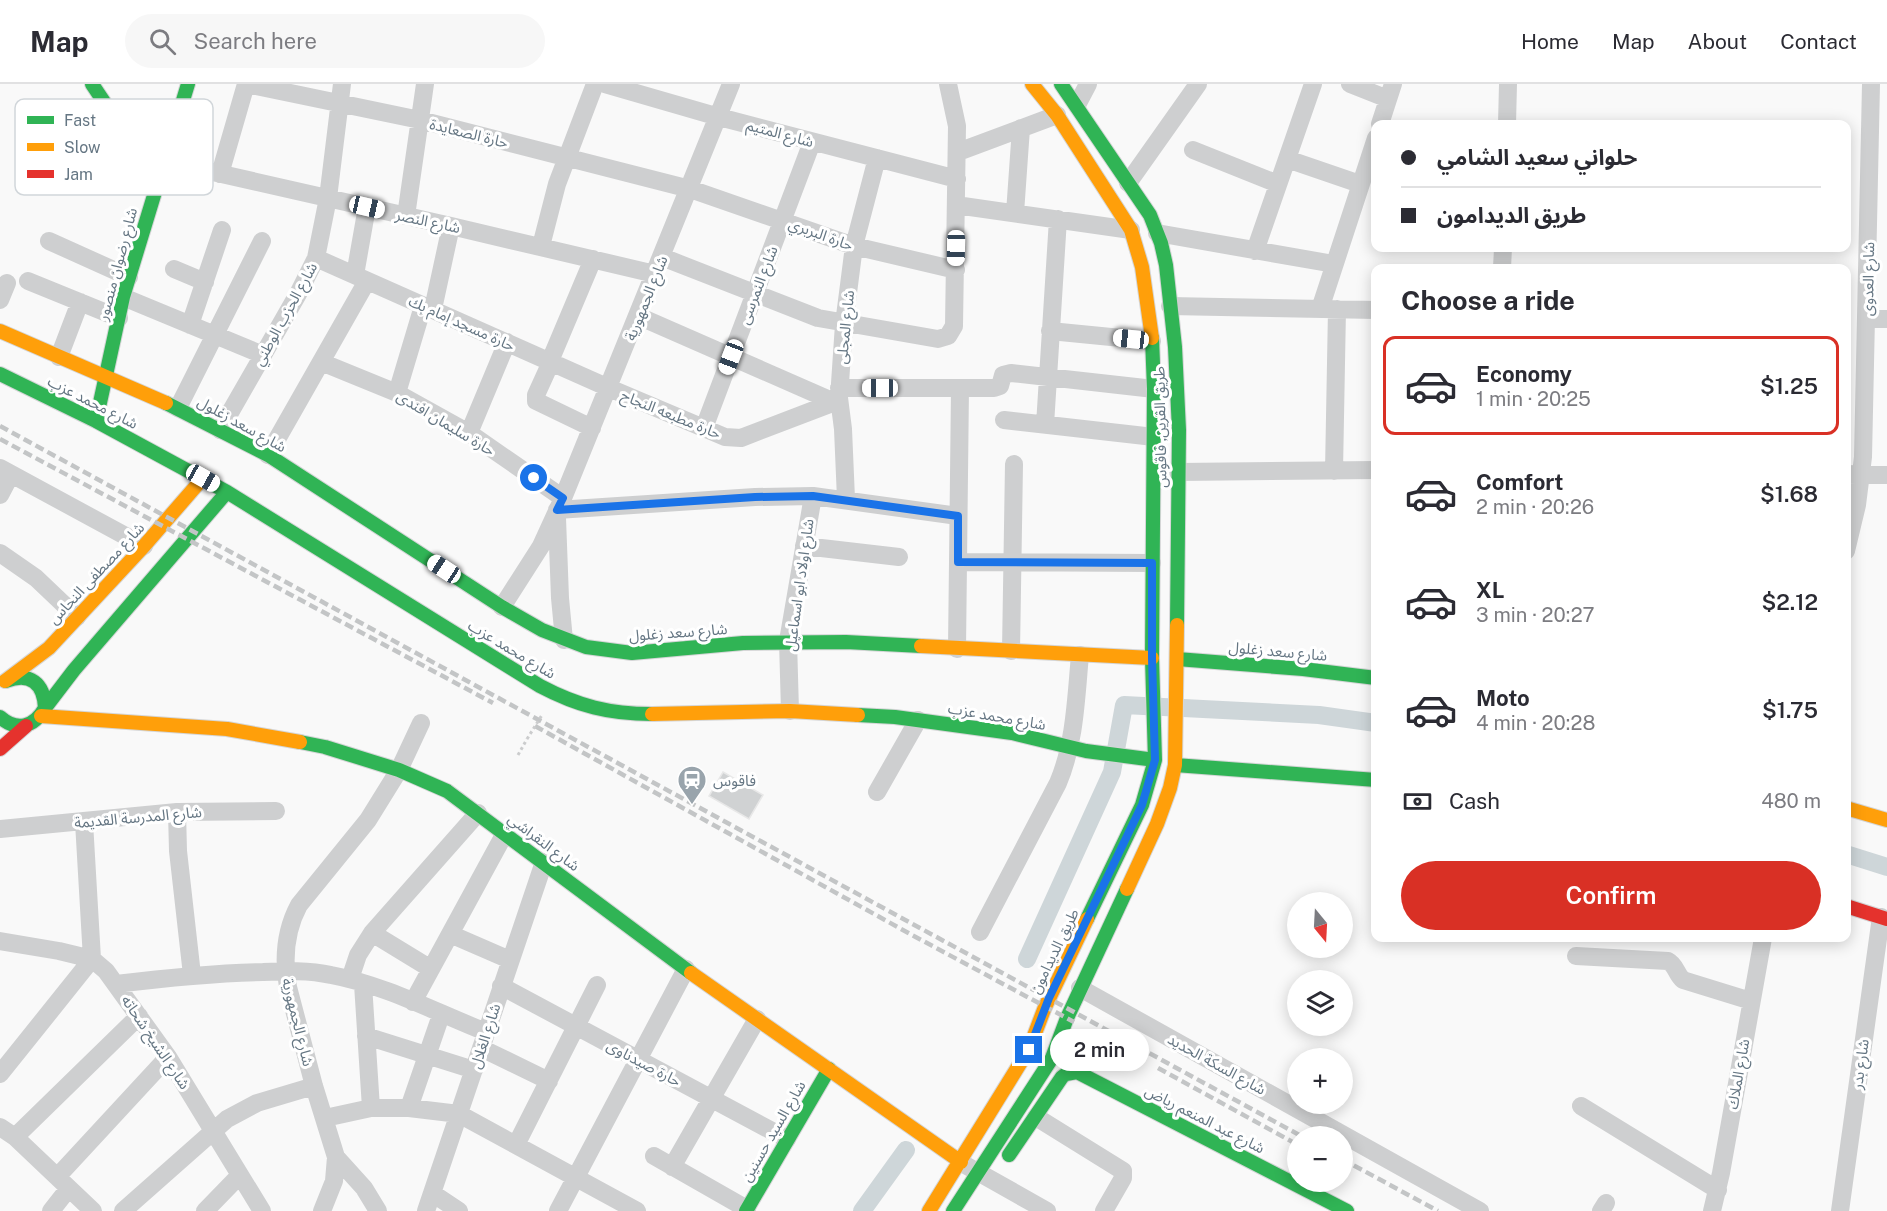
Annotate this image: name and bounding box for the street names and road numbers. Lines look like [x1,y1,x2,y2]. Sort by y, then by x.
street label: حارة الصعايدة [428,115,510,152]
street label: شارع المتيم [744,116,816,154]
street label: شارع رضوان منصور [94,206,144,324]
street label: شارع النصر [392,206,462,240]
street label: حارة البربري [785,215,856,257]
street label: شارع العدوى [1859,241,1881,316]
street label: شارع النمرسى [735,243,785,328]
street label: شارع الجمهورية [621,253,675,344]
street label: شارع الحزب الوطني [250,259,324,370]
street label: شارع المجلى [833,289,861,365]
street label: حارة مسجد إمام بك [405,292,518,357]
street label: طريق القرين, فاقوس [1150,366,1172,488]
street label: شارع محمد عزب [43,372,141,436]
street label: حارة مطبعه النجاح [617,386,724,446]
street label: حارة سليمان افندى [393,387,498,460]
street label: شارع سعد زغلول [193,393,290,459]
street label: شارع اولاد ابو اسماعيل [781,518,821,653]
street label: شارع مصطفى النحاس [45,519,150,630]
street label: شارع محمد عزب [463,616,559,685]
street label: شارع سعد زغلول [628,620,728,648]
street label: شارع سعد زغلول [1228,638,1328,668]
street label: شارع محمد عزب [946,699,1047,737]
street label: شارع المدرسة القديمة [73,803,203,835]
street label: شارع النقراشي [503,810,583,878]
street label: طريق الديدامون [1026,906,1084,997]
street label: شارع الجمهورية [275,976,317,1069]
street label: شارع الشيخ شحاته [115,992,194,1095]
street label: شارع الغلال [466,1001,507,1072]
street label: شارع السكة الحديد [1163,1030,1269,1101]
street label: حارة صيدناوى [604,1036,684,1091]
street label: شارع الملاك [1723,1037,1757,1111]
street label: شارع بدر [1848,1038,1876,1092]
street label: شارع السيد حسنين [737,1077,812,1186]
street label: شارع عبد المنعم رياض [1141,1081,1268,1160]

